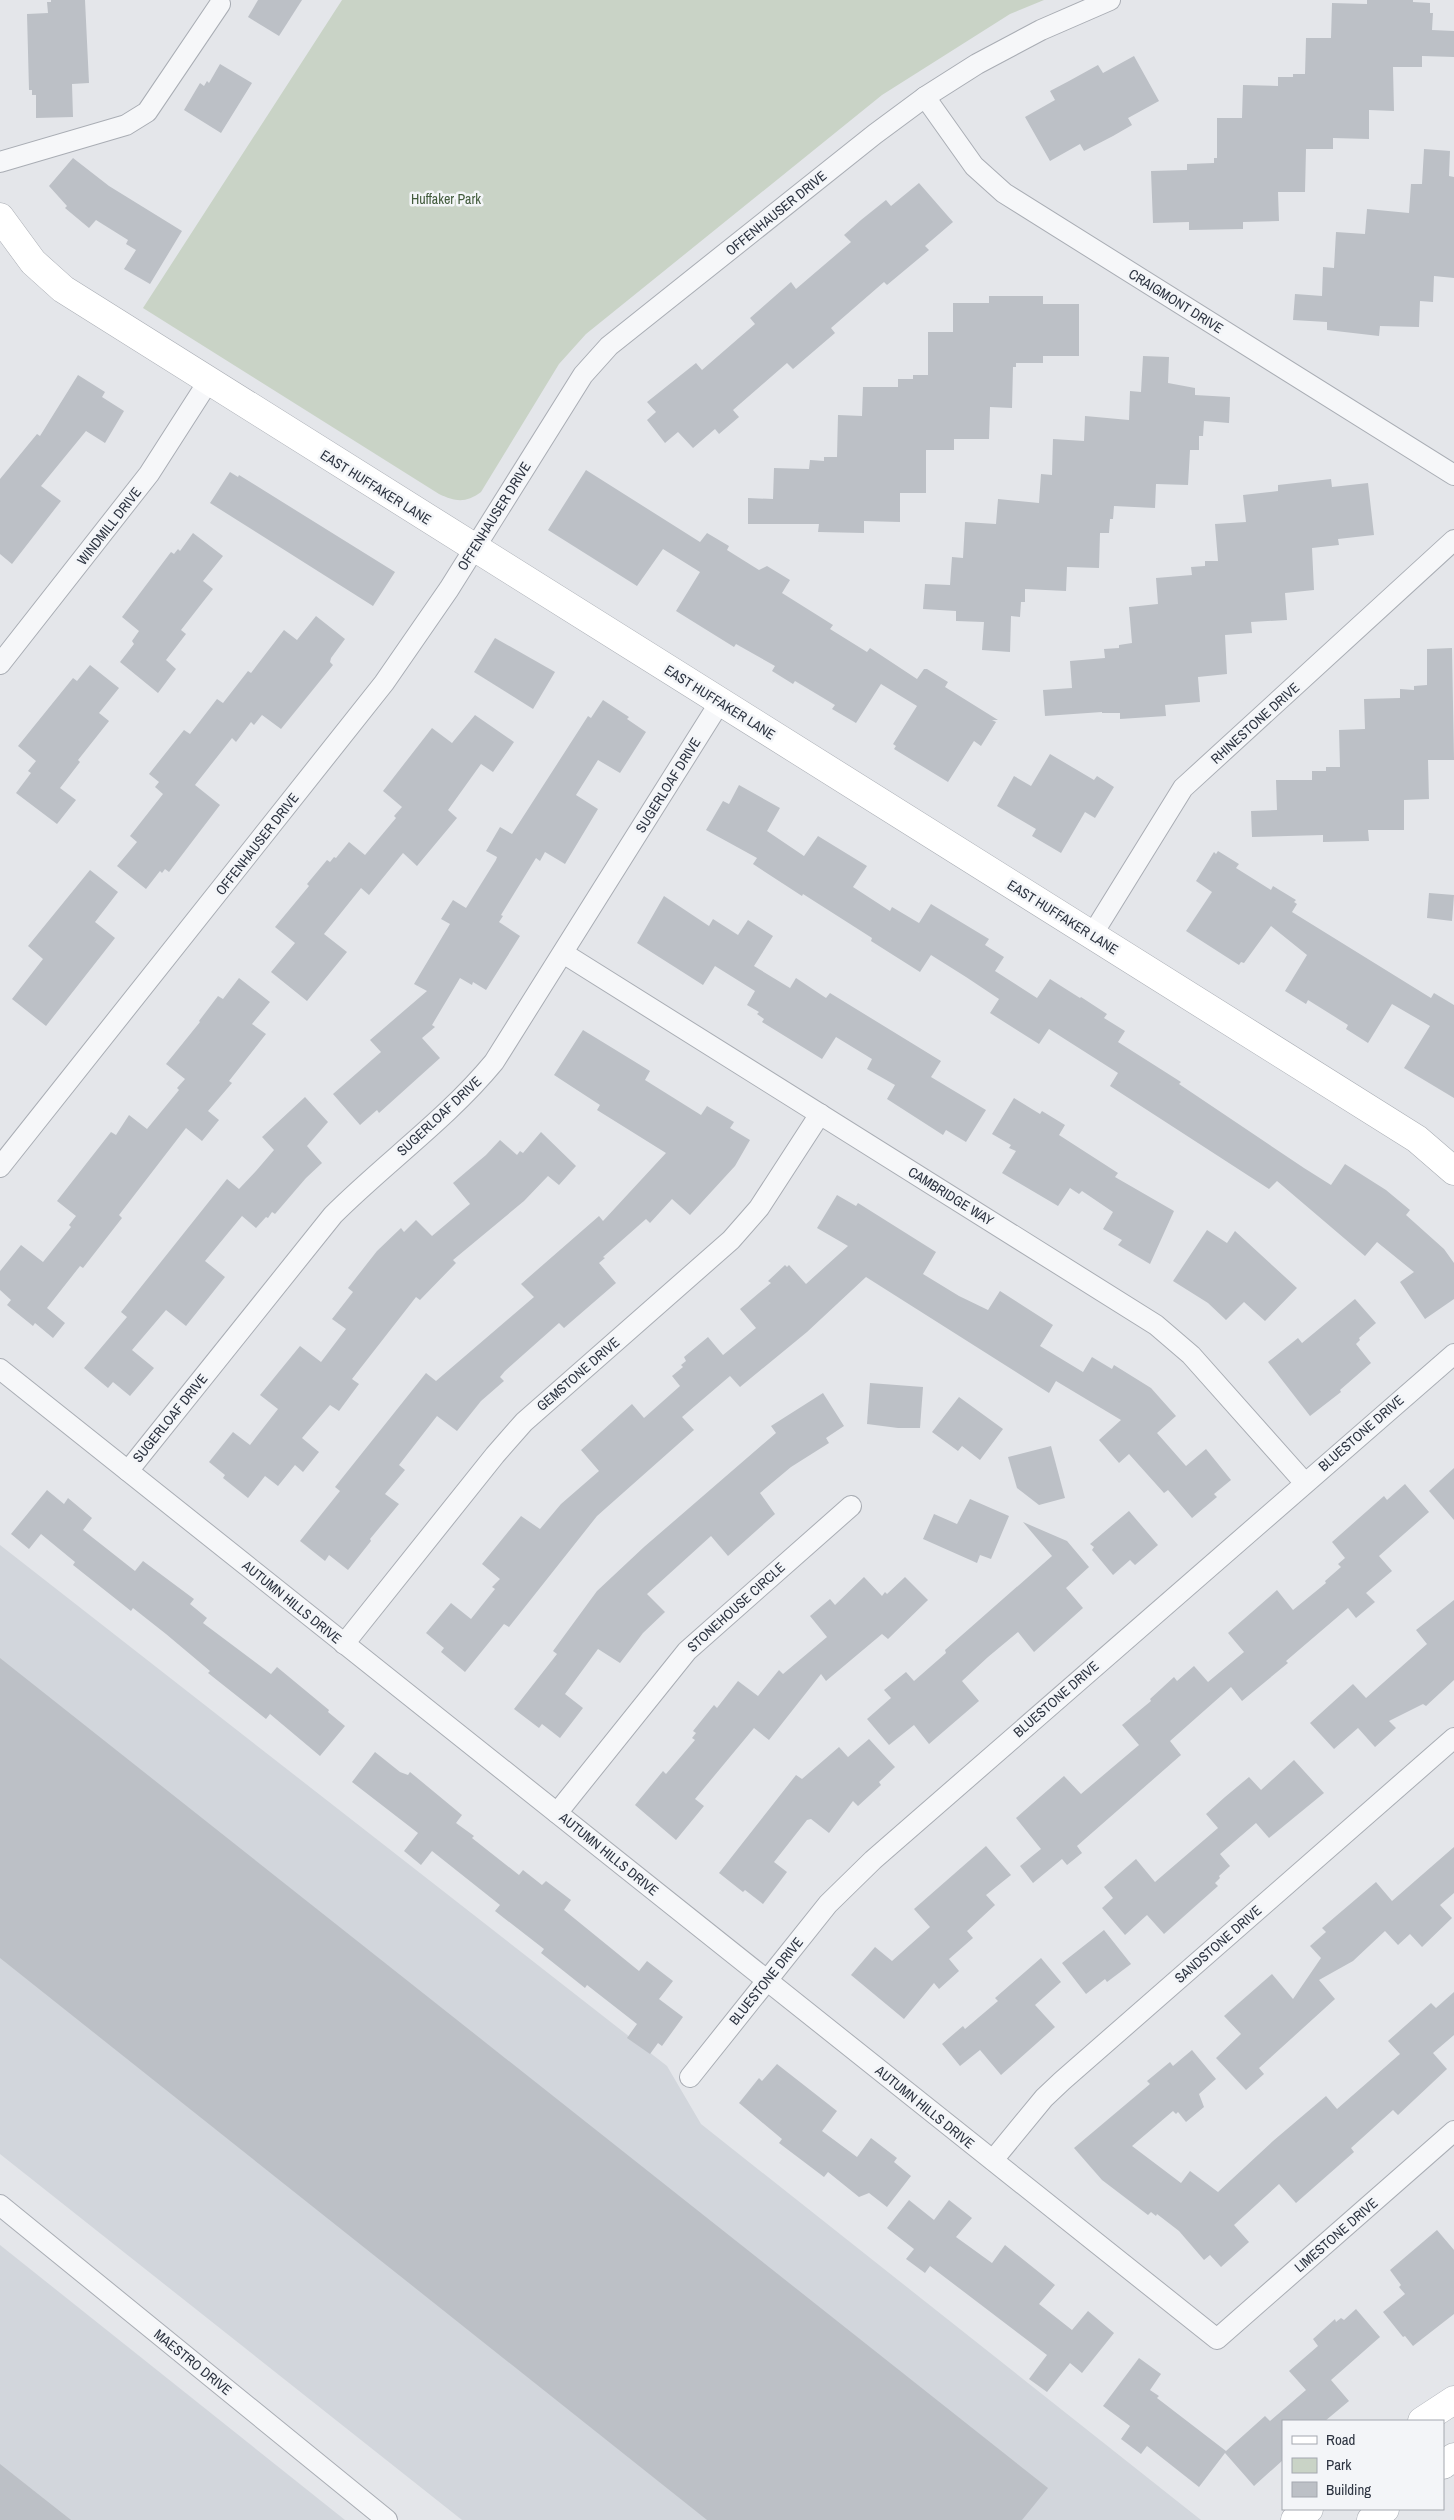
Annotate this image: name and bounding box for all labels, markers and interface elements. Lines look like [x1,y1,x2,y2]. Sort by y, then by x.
street label: OFFENHAUSER DRIVE [722,167,830,259]
park label: Huffaker Park [411,190,481,208]
street label: CRAIGMONT DRIVE [1125,265,1227,337]
street label: EAST HUFFAKER LANE [317,446,435,528]
street label: OFFENHAUSER DRIVE [453,458,535,574]
street label: WINDMILL DRIVE [73,483,145,569]
street label: EAST HUFFAKER LANE [661,661,779,743]
street label: RHINESTONE DRIVE [1207,678,1303,768]
street label: SUGERLOAF DRIVE [631,734,705,836]
street label: OFFENHAUSER DRIVE [211,789,303,899]
street label: EAST HUFFAKER LANE [1004,876,1122,958]
street label: SUGERLOAF DRIVE [393,1072,485,1160]
street label: CAMBRIDGE WAY [905,1163,997,1230]
street label: GEMSTONE DRIVE [533,1333,623,1415]
street label: SUGERLOAF DRIVE [129,1370,211,1466]
street label: BLUESTONE DRIVE [1314,1391,1408,1475]
street label: AUTUMN HILLS DRIVE [238,1556,345,1648]
street label: STONEHOUSE CIRCLE [683,1558,789,1656]
street label: BLUESTONE DRIVE [1009,1657,1103,1741]
street label: AUTUMN HILLS DRIVE [555,1808,662,1900]
street label: SANDSTONE DRIVE [1171,1901,1265,1987]
street label: BLUESTONE DRIVE [725,1934,807,2028]
street label: AUTUMN HILLS DRIVE [871,2061,978,2153]
street label: LIMESTONE DRIVE [1291,2194,1381,2276]
street label: MAESTRO DRIVE [150,2325,236,2399]
legend [1282,2420,1444,2510]
text: Road [1326,2429,1355,2450]
text: Park [1326,2454,1352,2475]
text: Building [1326,2479,1371,2500]

